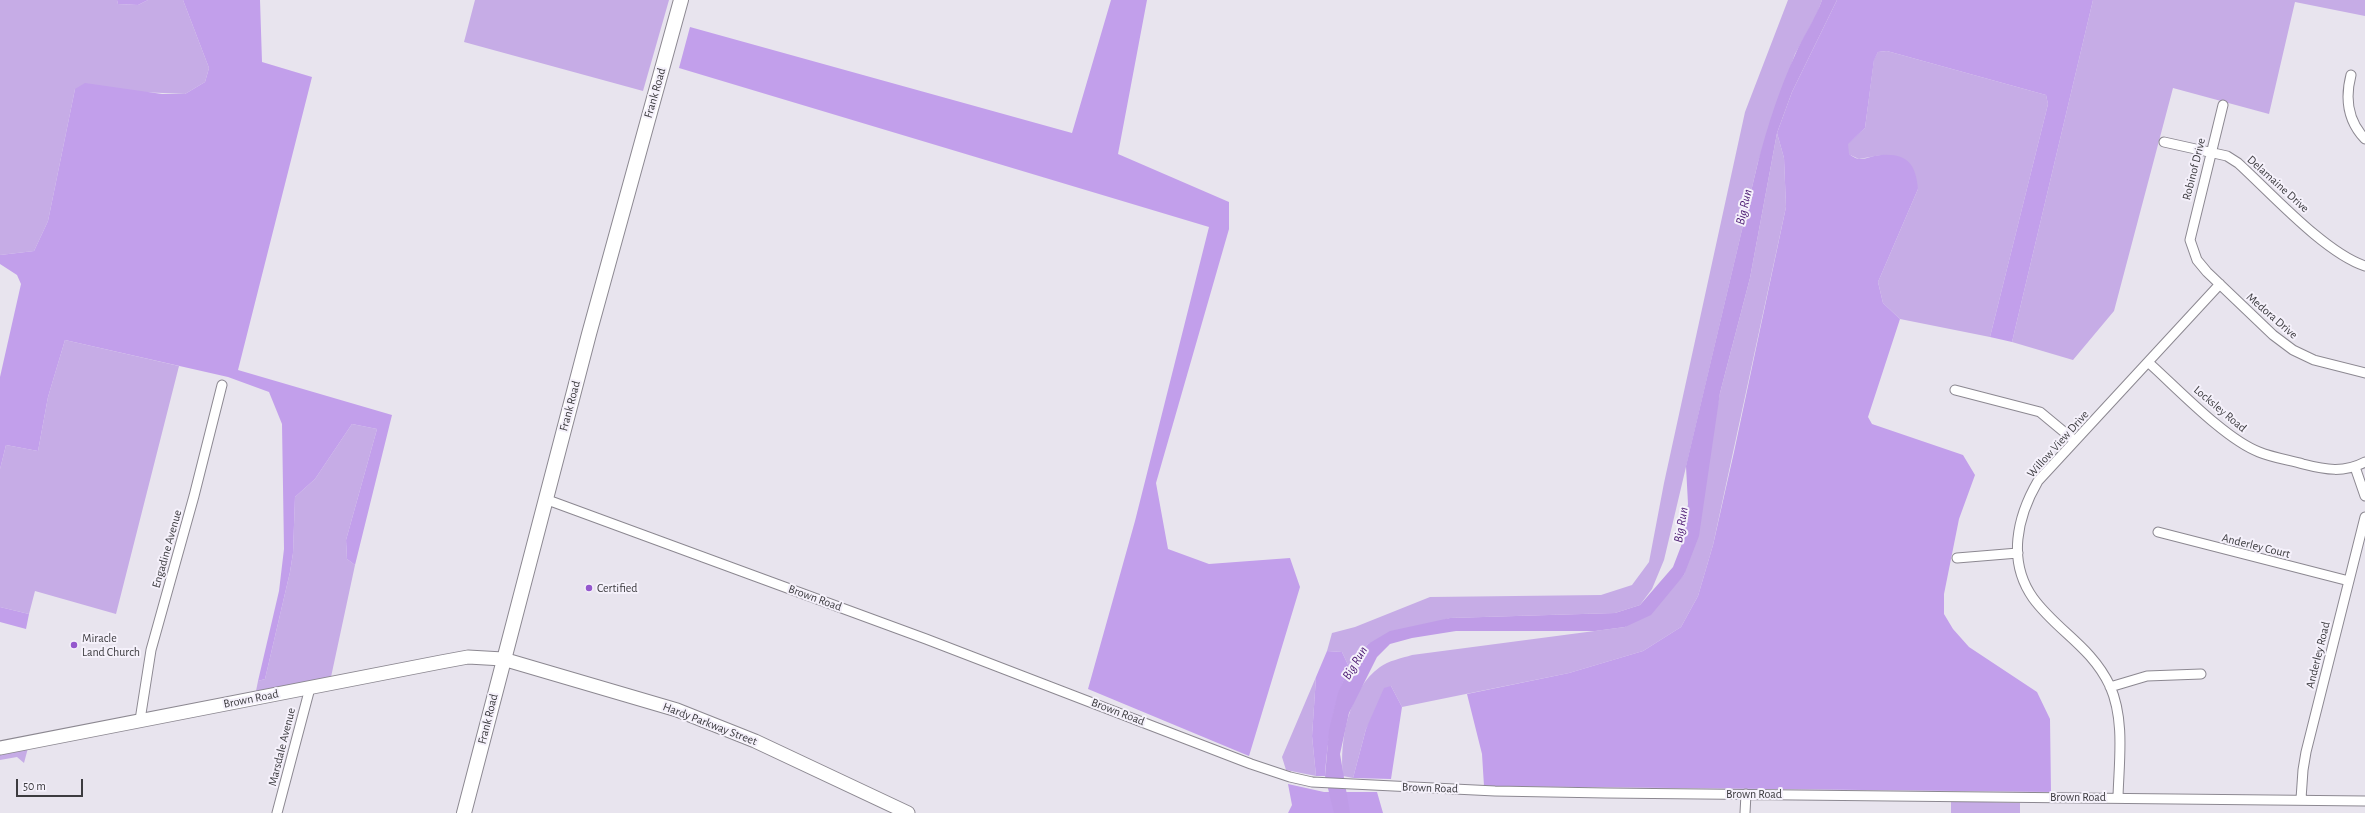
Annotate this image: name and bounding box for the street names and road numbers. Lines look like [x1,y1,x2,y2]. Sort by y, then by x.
street label: Frank Road [641,66,669,120]
street label: Robinof Drive [2179,136,2209,202]
street label: Delamaine Drive [2244,152,2312,216]
street label: Medora Drive [2244,290,2300,342]
street label: Frank Road [556,379,584,433]
street label: Locksley Road [2191,383,2249,435]
street label: Willow View Drive [2024,407,2092,481]
street label: Engadine Avenue [149,508,185,590]
street label: Anderley Court [2220,531,2292,561]
street label: Brown Road [786,582,844,614]
street label: Anderley Road [2303,620,2333,690]
street label: Brown Road [222,687,280,711]
street label: Frank Road [475,692,501,746]
street label: Brown Road [1089,695,1147,729]
street label: Hardy Parkway Street [661,699,759,749]
street label: Marsdale Avenue [265,706,299,788]
street label: Brown Road [1402,780,1458,796]
street label: Brown Road [1726,787,1782,801]
street label: Brown Road [2050,790,2106,804]

